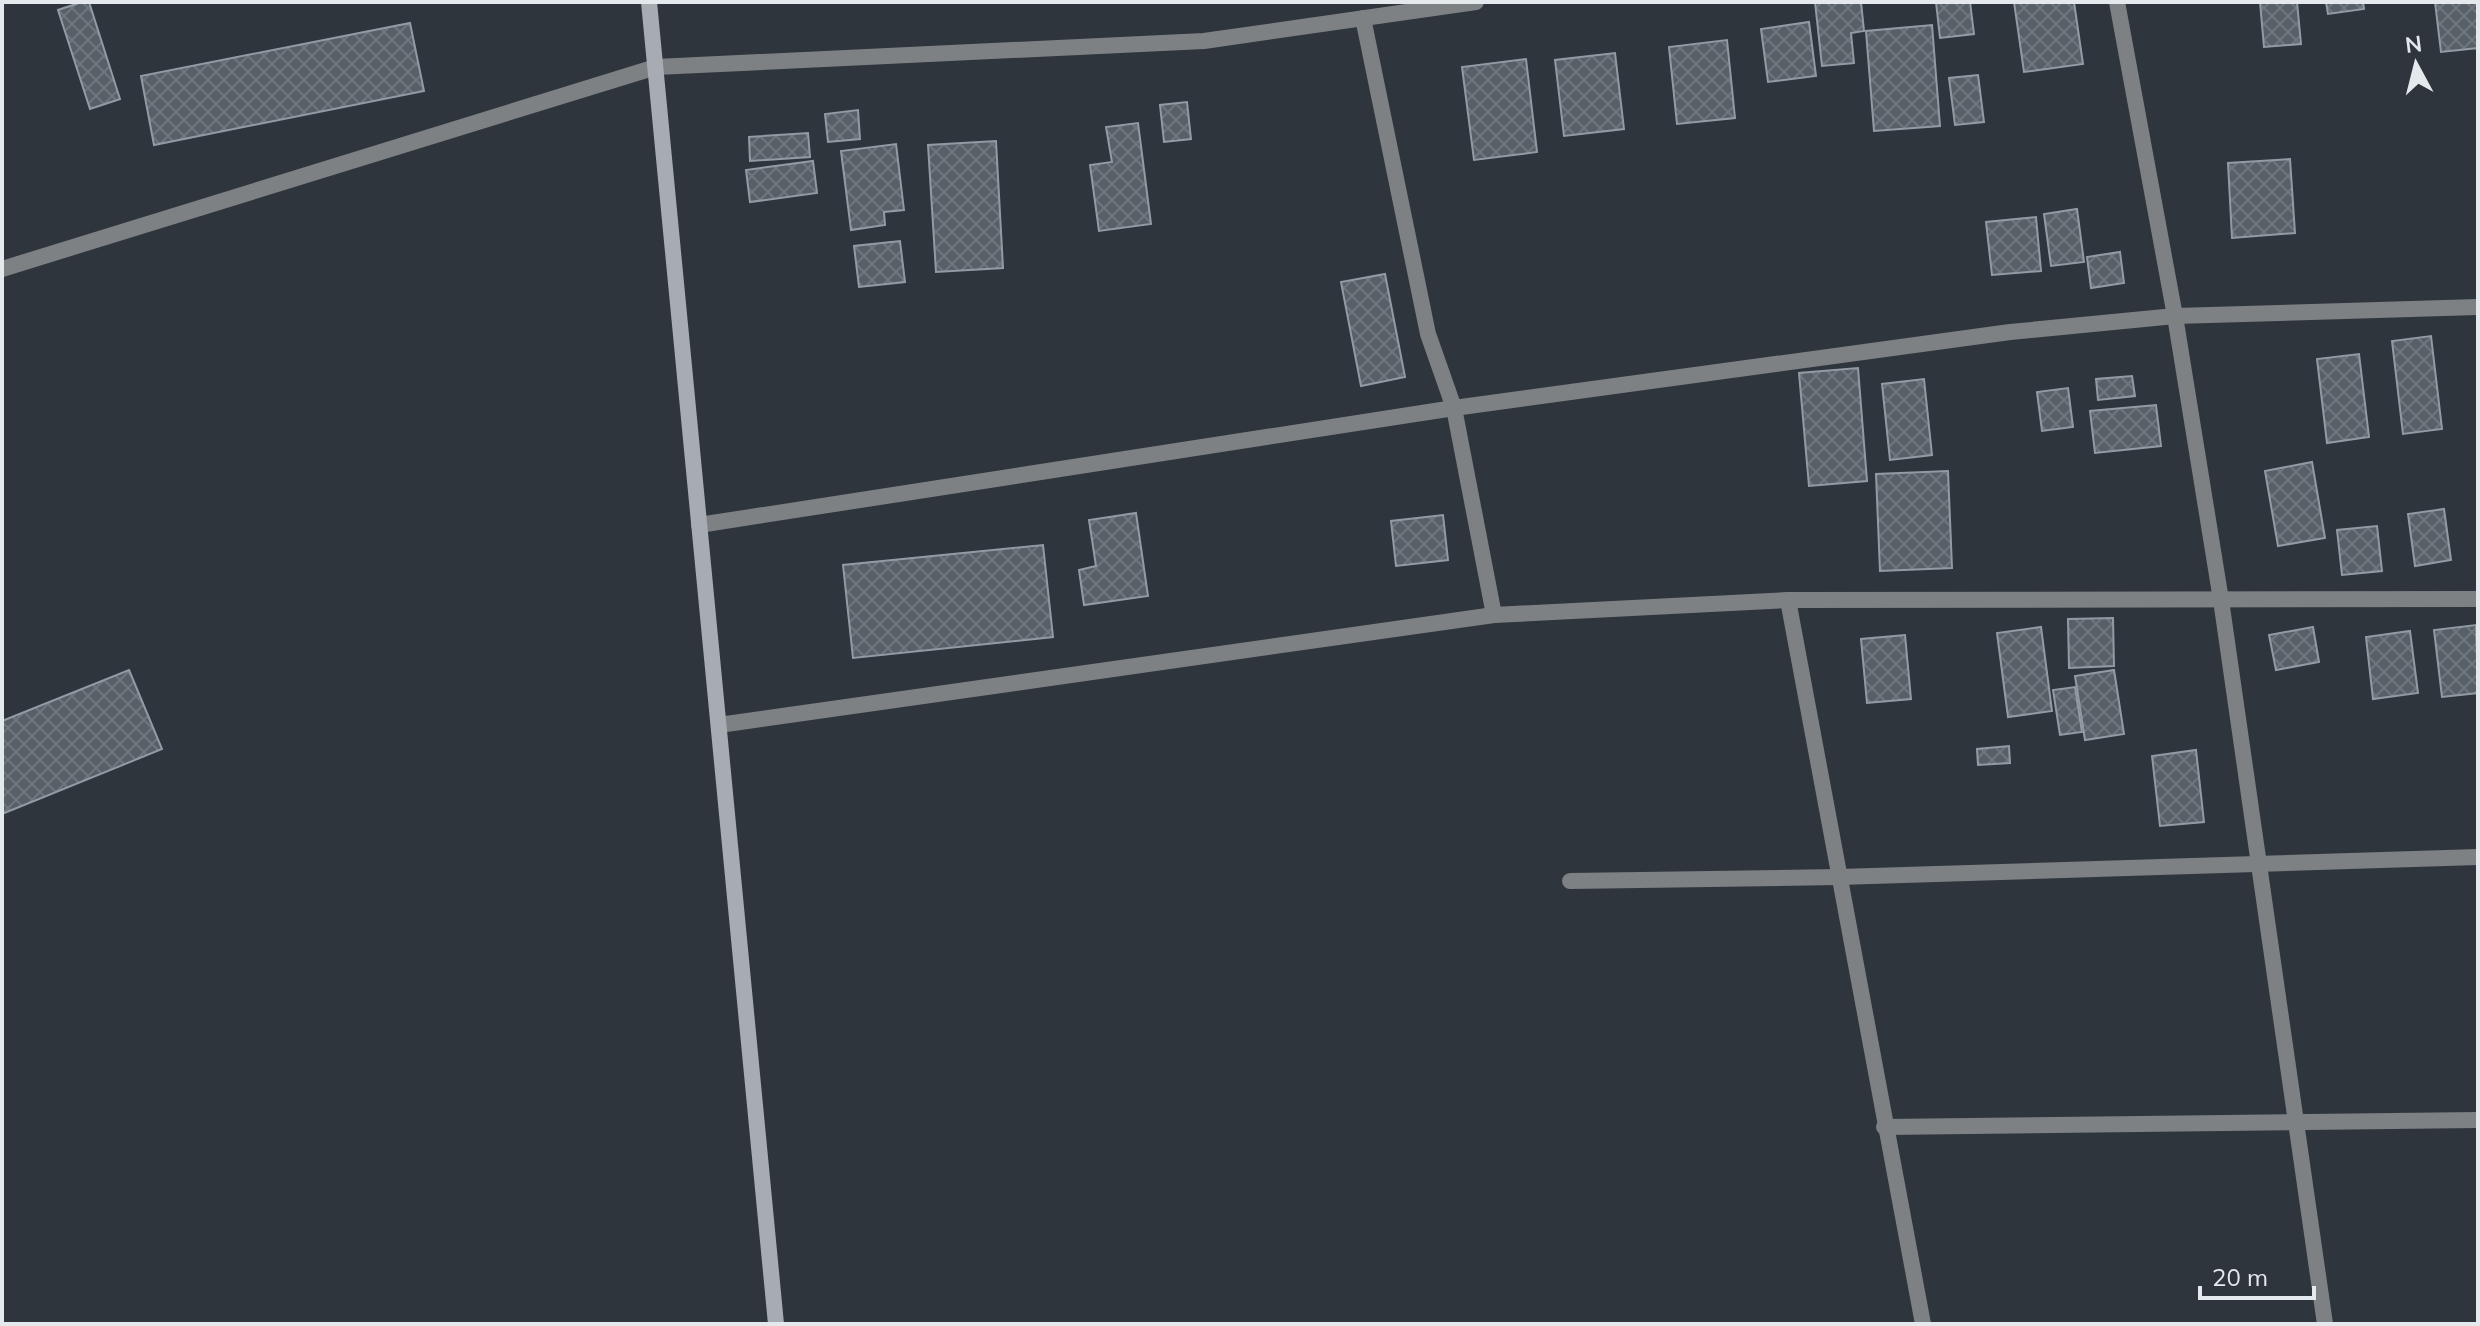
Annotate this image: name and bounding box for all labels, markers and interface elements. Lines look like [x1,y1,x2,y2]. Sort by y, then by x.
north arrow [2376,24,2456,104]
text: N [2404,29,2424,59]
scale bar [2200,1250,2314,1300]
text: 20 m [2212,1262,2268,1292]

